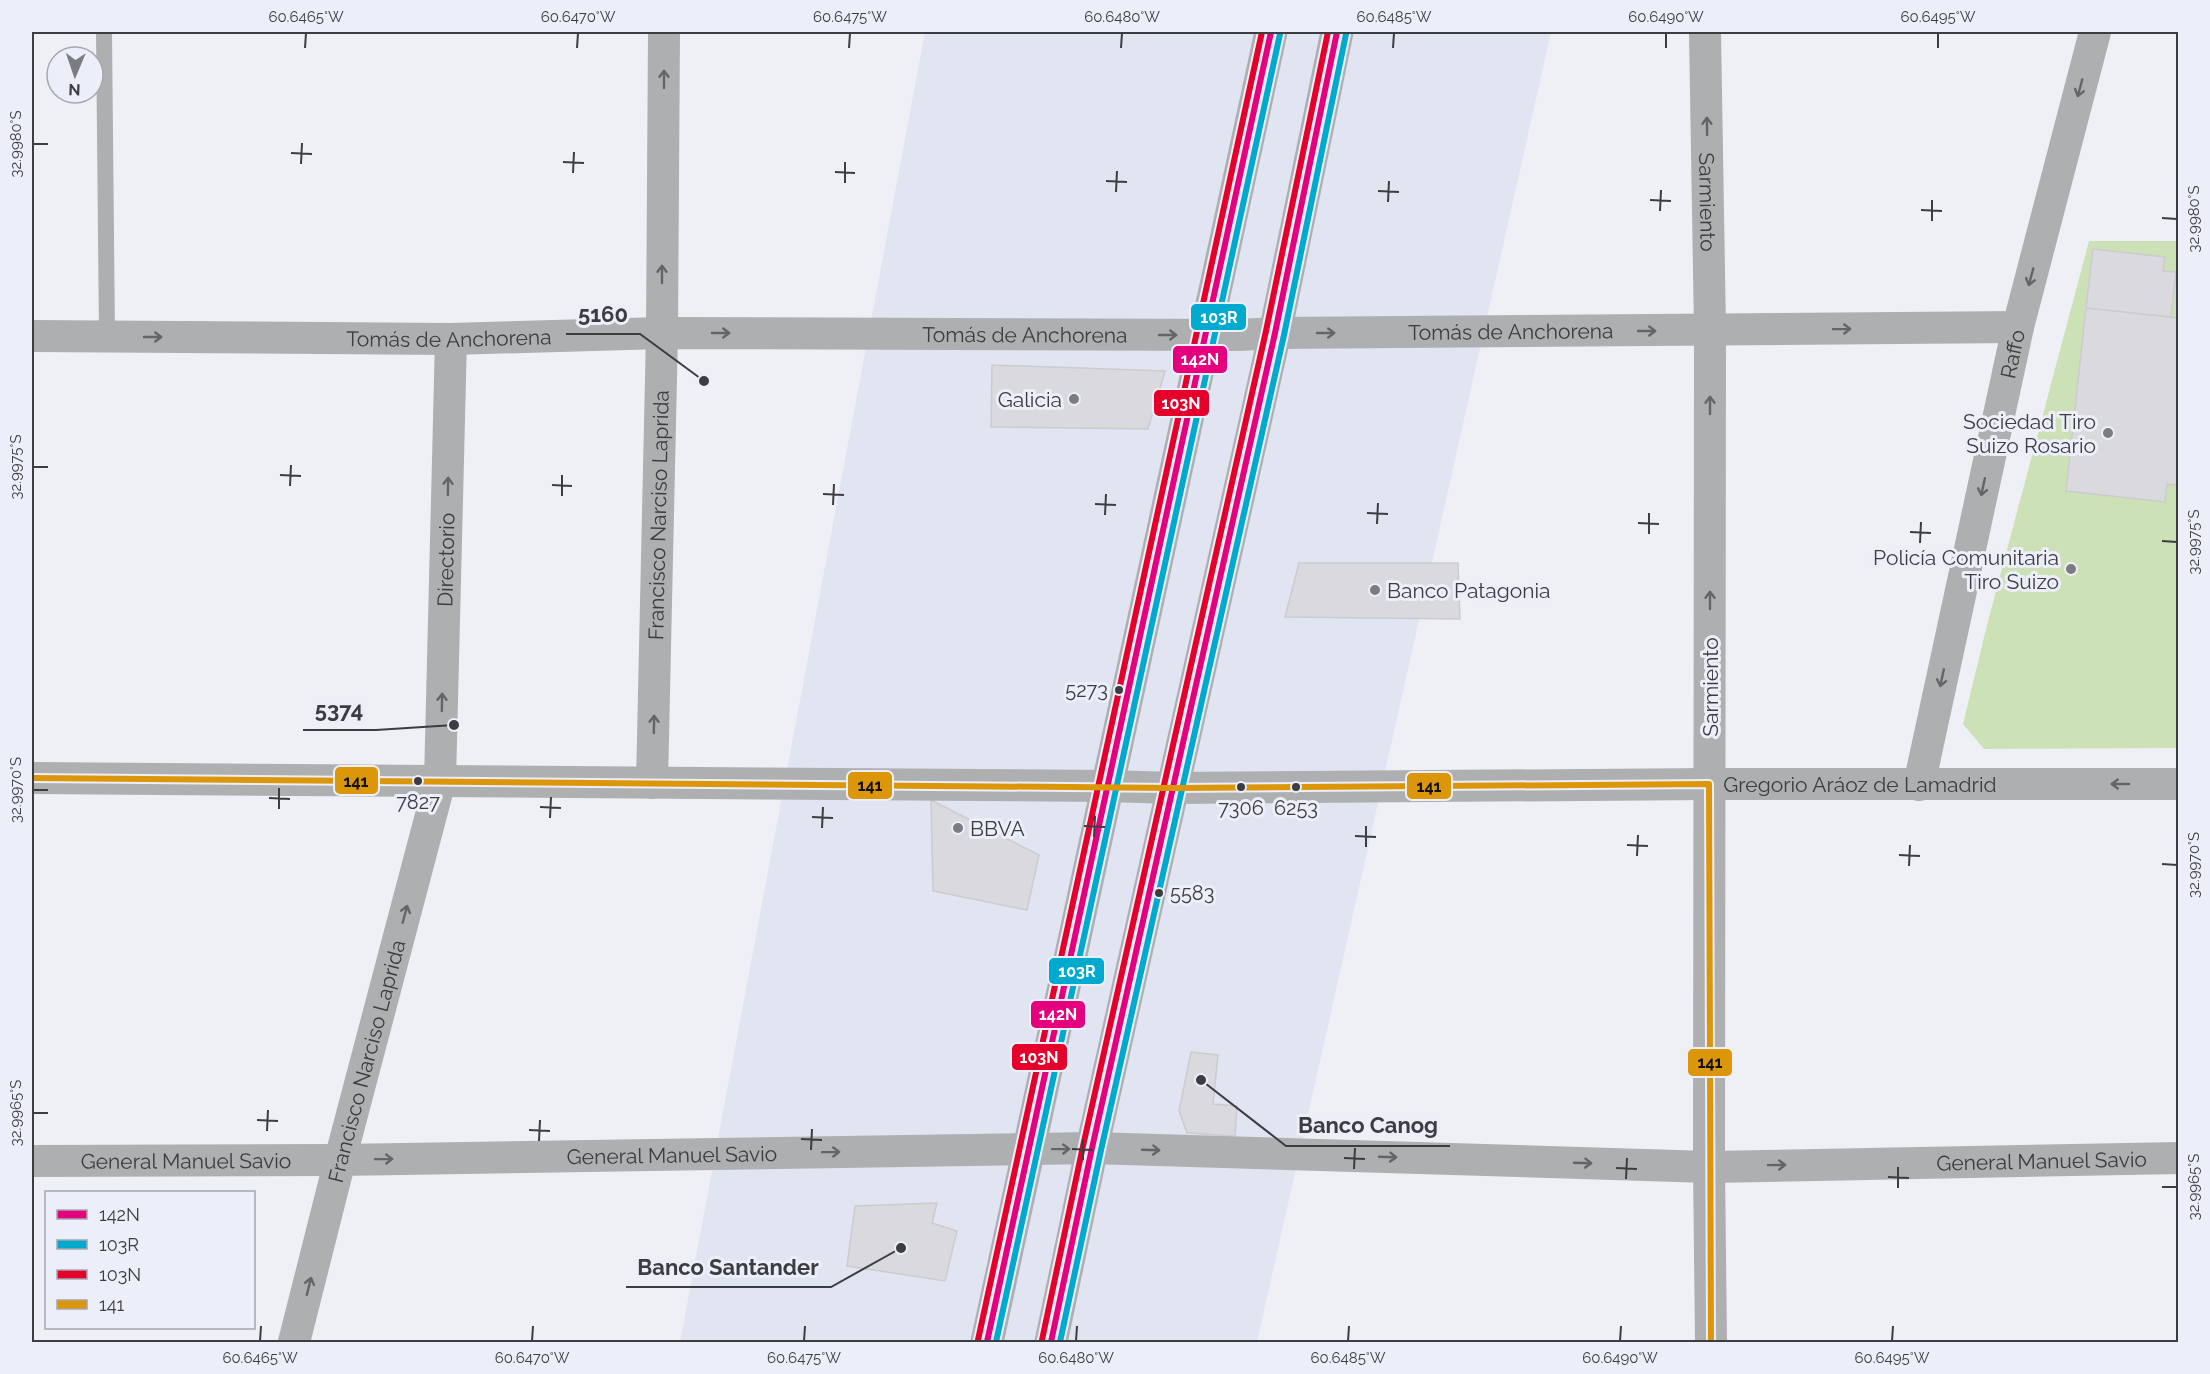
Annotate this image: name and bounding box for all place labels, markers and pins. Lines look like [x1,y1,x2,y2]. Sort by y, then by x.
callout: 5160 [566,294,640,334]
place label: Galicia [998,387,1062,412]
marker: Galicia [1067,392,1081,406]
place label: Sociedad Tiro Suizo Rosario [1963,409,2096,458]
marker: Sociedad Tiro Suizo Rosario [2101,426,2115,440]
place label: Policía Comunitaria Tiro Suizo [1873,545,2059,594]
marker: Policía Comunitaria Tiro Suizo [2064,562,2078,576]
place label: Banco Patagonia [1387,578,1550,603]
marker: Banco Patagonia [1368,583,1382,597]
place label: 5273 [1065,678,1108,702]
marker: 5273 [1113,684,1125,696]
callout: 5374 [303,690,376,730]
marker: 7827 [412,775,424,787]
marker: 7306 [1235,781,1247,793]
marker: 6253 [1290,781,1302,793]
place label: 7827 [396,790,440,814]
place label: 7306 [1218,796,1264,820]
place label: 6253 [1274,796,1318,820]
place label: BBVA [970,816,1025,841]
marker: BBVA [951,821,965,835]
place label: 5583 [1170,881,1214,905]
marker: 5583 [1153,887,1165,899]
callout: Banco Canog [1286,1106,1450,1146]
callout: Banco Santander [626,1247,831,1287]

